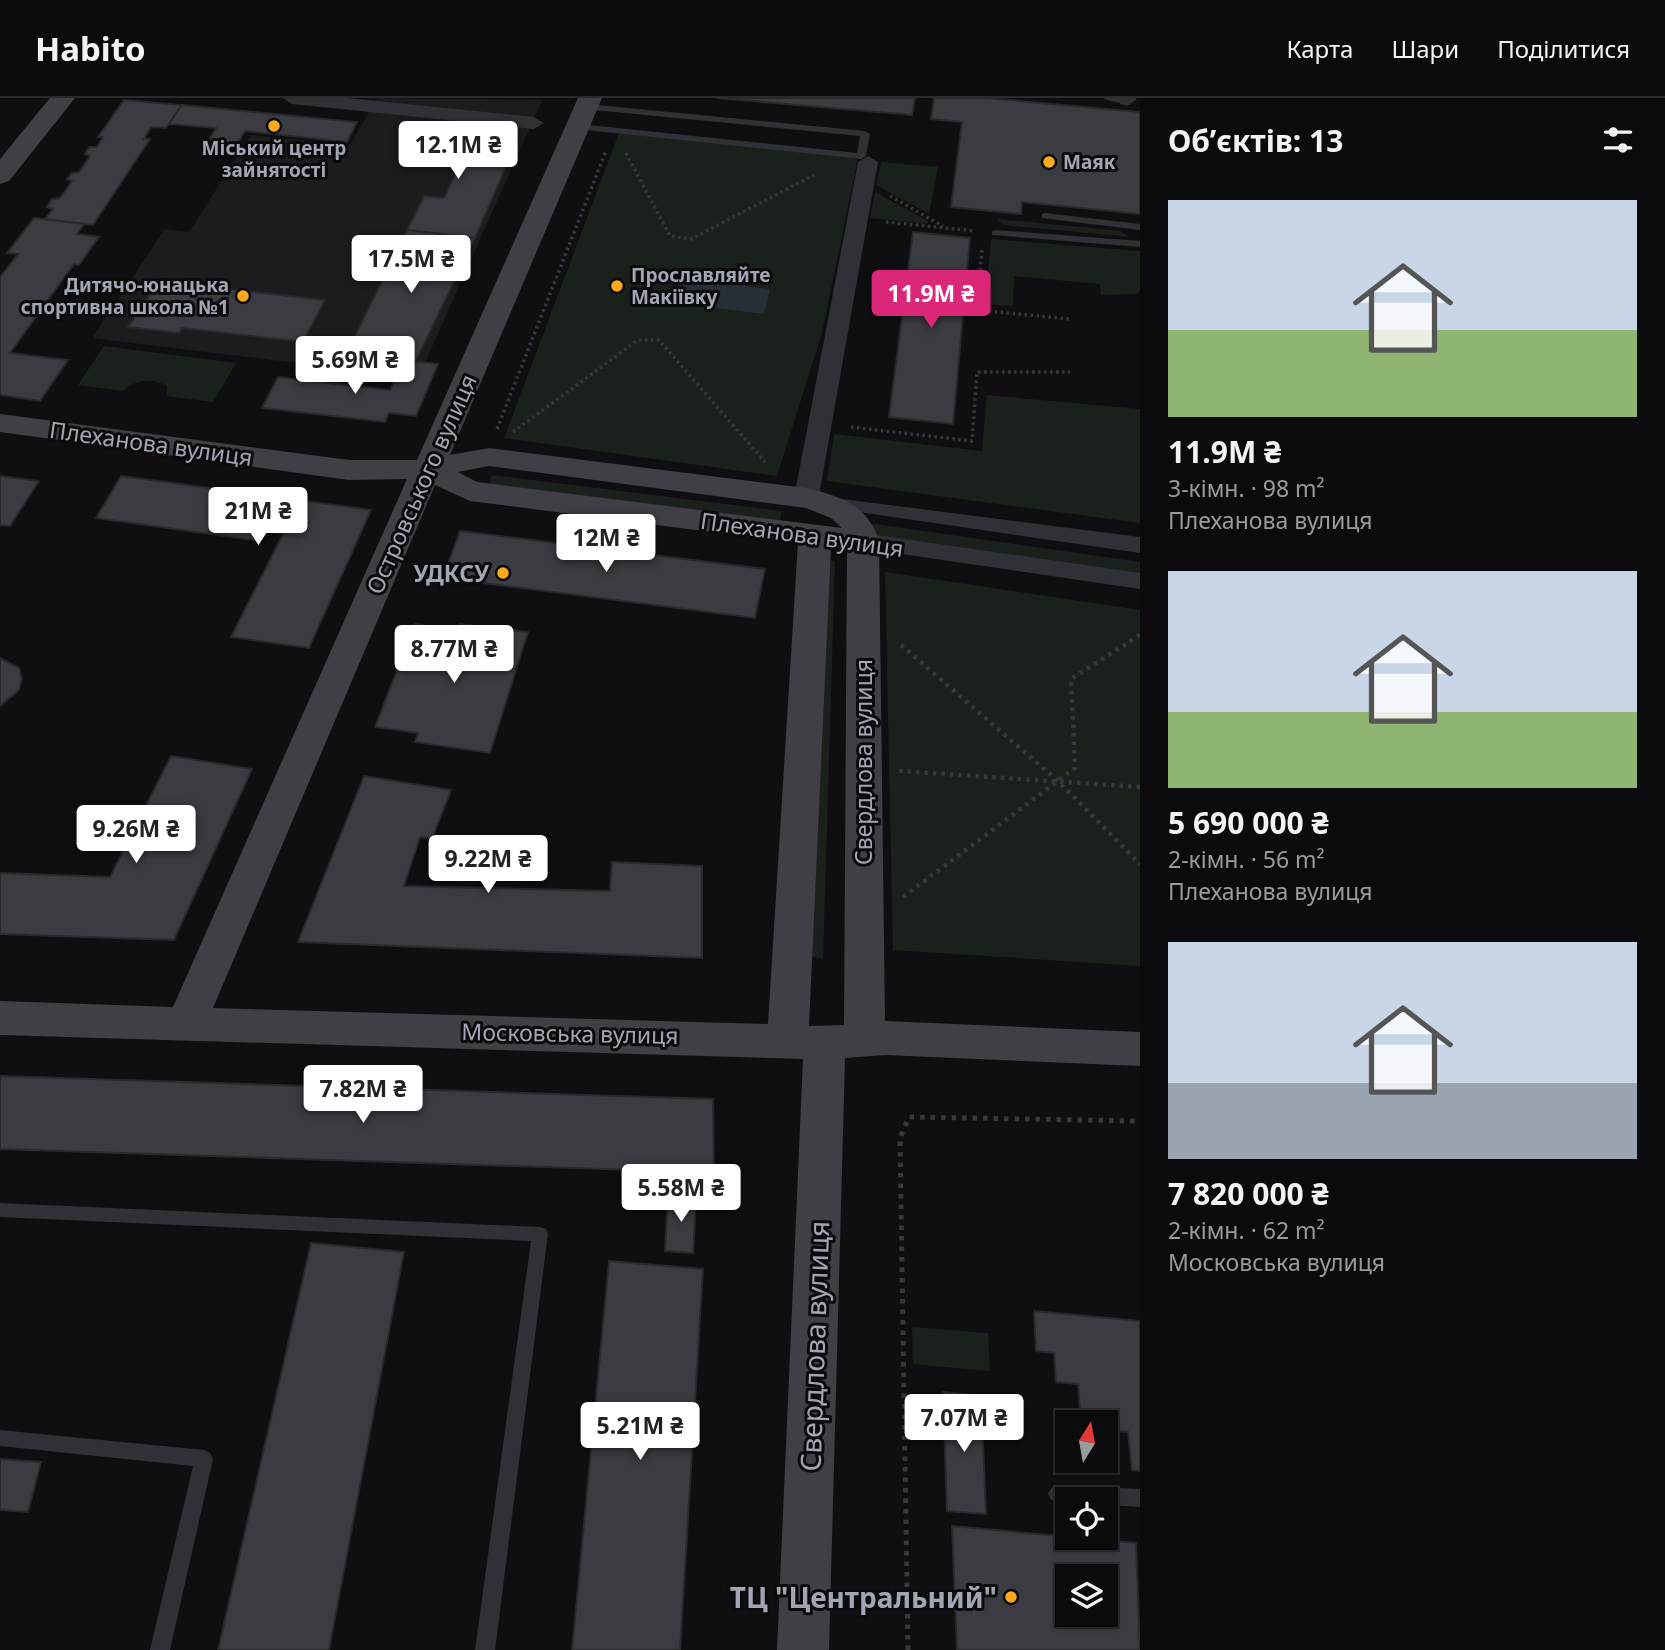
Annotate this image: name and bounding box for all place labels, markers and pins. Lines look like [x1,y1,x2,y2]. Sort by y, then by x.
marker: Міський центр зайнятості [266,118,282,134]
pin: 12.1M ₴ [393,122,523,181]
place label: Міський центр зайнятості [202,135,346,183]
place label: Маяк [1063,149,1116,175]
marker: Маяк [1041,154,1057,170]
pin: 17.5M ₴ [346,236,476,295]
place label: Прославляйте Макіївку [631,262,770,310]
pin: 11.9M ₴ [866,271,996,330]
place label: Дитячо-юнацька спортивна школа №1 [21,272,229,320]
marker: Прославляйте Макіївку [609,278,625,294]
marker: Дитячо-юнацька спортивна школа №1 [235,288,251,304]
pin: 5.69M ₴ [290,336,420,396]
pin: 21M ₴ [209,488,307,547]
pin: 12M ₴ [557,514,655,574]
place label: УДКСУ [414,557,489,589]
marker: УДКСУ [495,565,511,581]
pin: 8.77M ₴ [389,626,519,685]
pin: 9.26M ₴ [71,806,201,865]
pin: 9.22M ₴ [423,836,553,895]
pin: 7.82M ₴ [298,1066,428,1125]
pin: 5.58M ₴ [616,1164,746,1224]
pin: 7.07M ₴ [899,1394,1029,1454]
pin: 5.21M ₴ [575,1402,705,1462]
place label: ТЦ "Центральний" [730,1578,997,1616]
marker: ТЦ "Центральний" [1003,1589,1019,1605]

